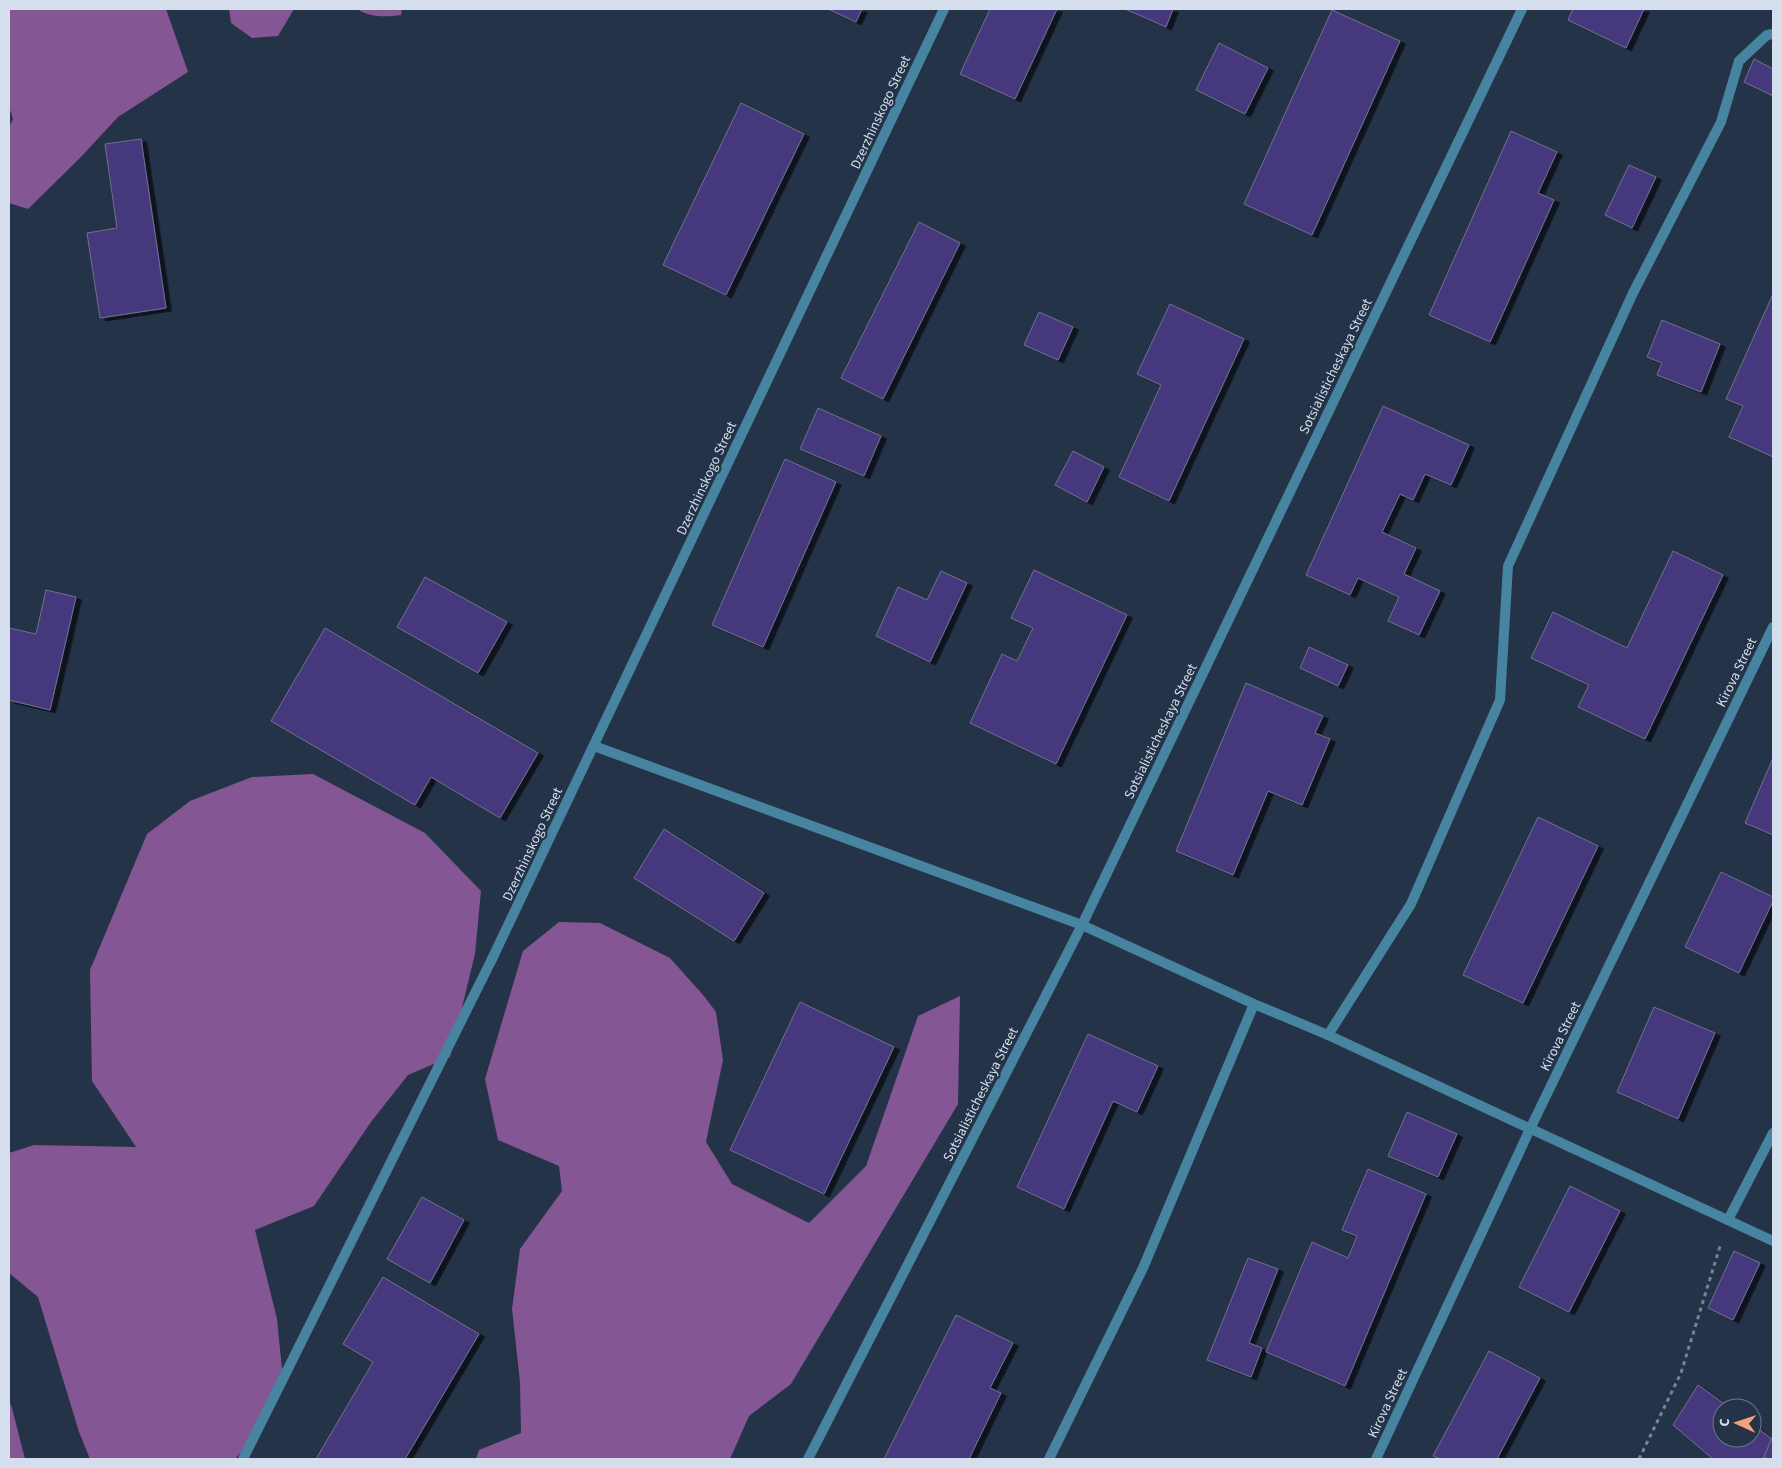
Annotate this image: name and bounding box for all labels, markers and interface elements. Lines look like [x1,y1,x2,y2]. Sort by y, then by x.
street label: Dzerzhinskogo Street [846,52,916,172]
street label: Sotsialisticheskaya Street [1294,295,1378,438]
street label: Dzerzhinskogo Street [672,418,742,538]
street label: Kirova Street [1711,634,1762,711]
street label: Sotsialisticheskaya Street [1119,660,1203,803]
street label: Dzerzhinskogo Street [498,784,568,904]
street label: Kirova Street [1535,998,1586,1075]
street label: Sotsialisticheskaya Street [938,1024,1024,1165]
street label: Kirova Street [1363,1365,1413,1442]
north arrow [1712,1398,1762,1448]
text: С [1715,1418,1735,1427]

